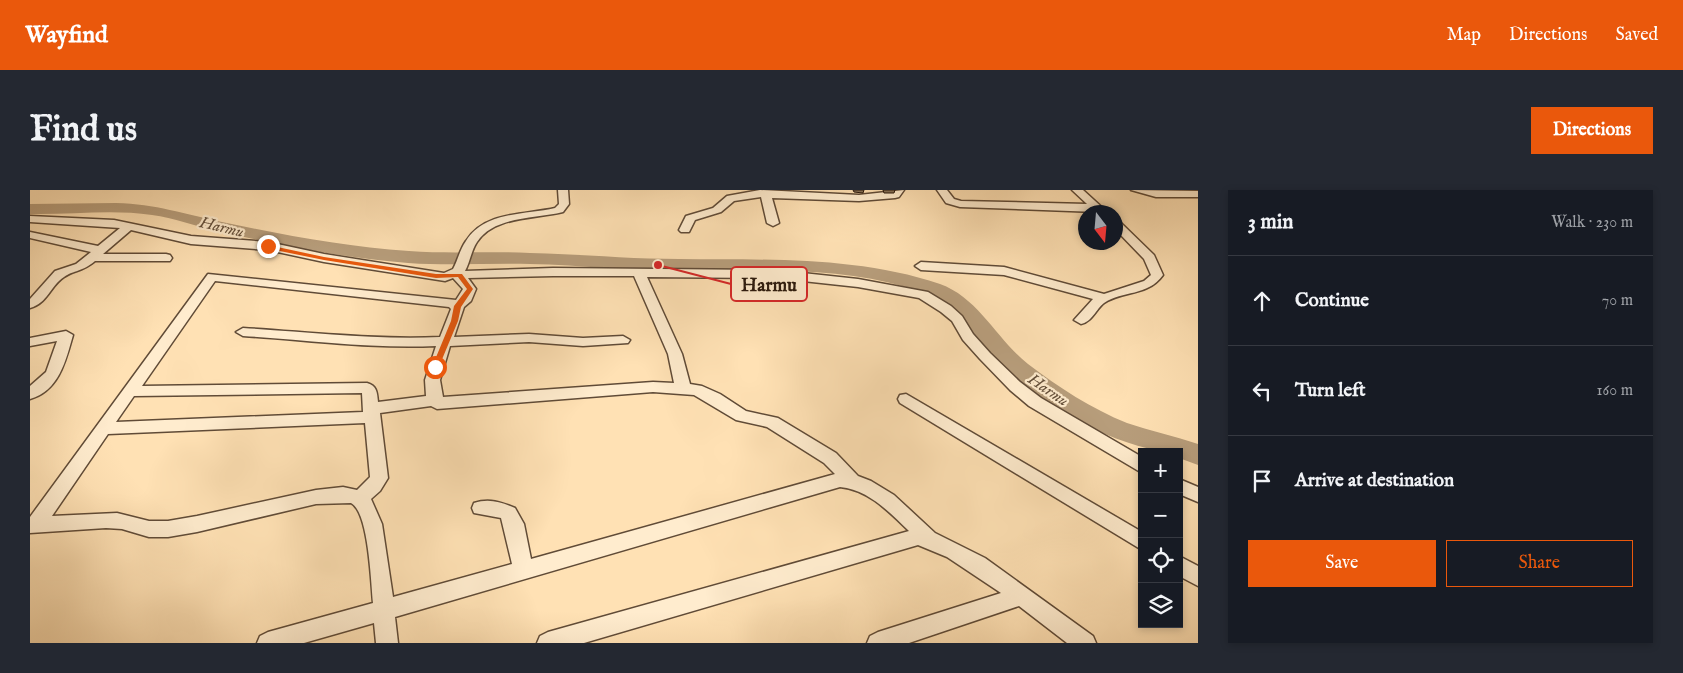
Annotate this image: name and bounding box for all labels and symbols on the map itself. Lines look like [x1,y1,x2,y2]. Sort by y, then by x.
north arrow [1078,205,1123,250]
water label: Harmu [197,213,246,243]
route end [257,235,280,258]
callout: Harmu [731,267,807,301]
text: Harmu [741,274,797,298]
route start [424,356,447,379]
water label: Harmu [1023,369,1072,411]

